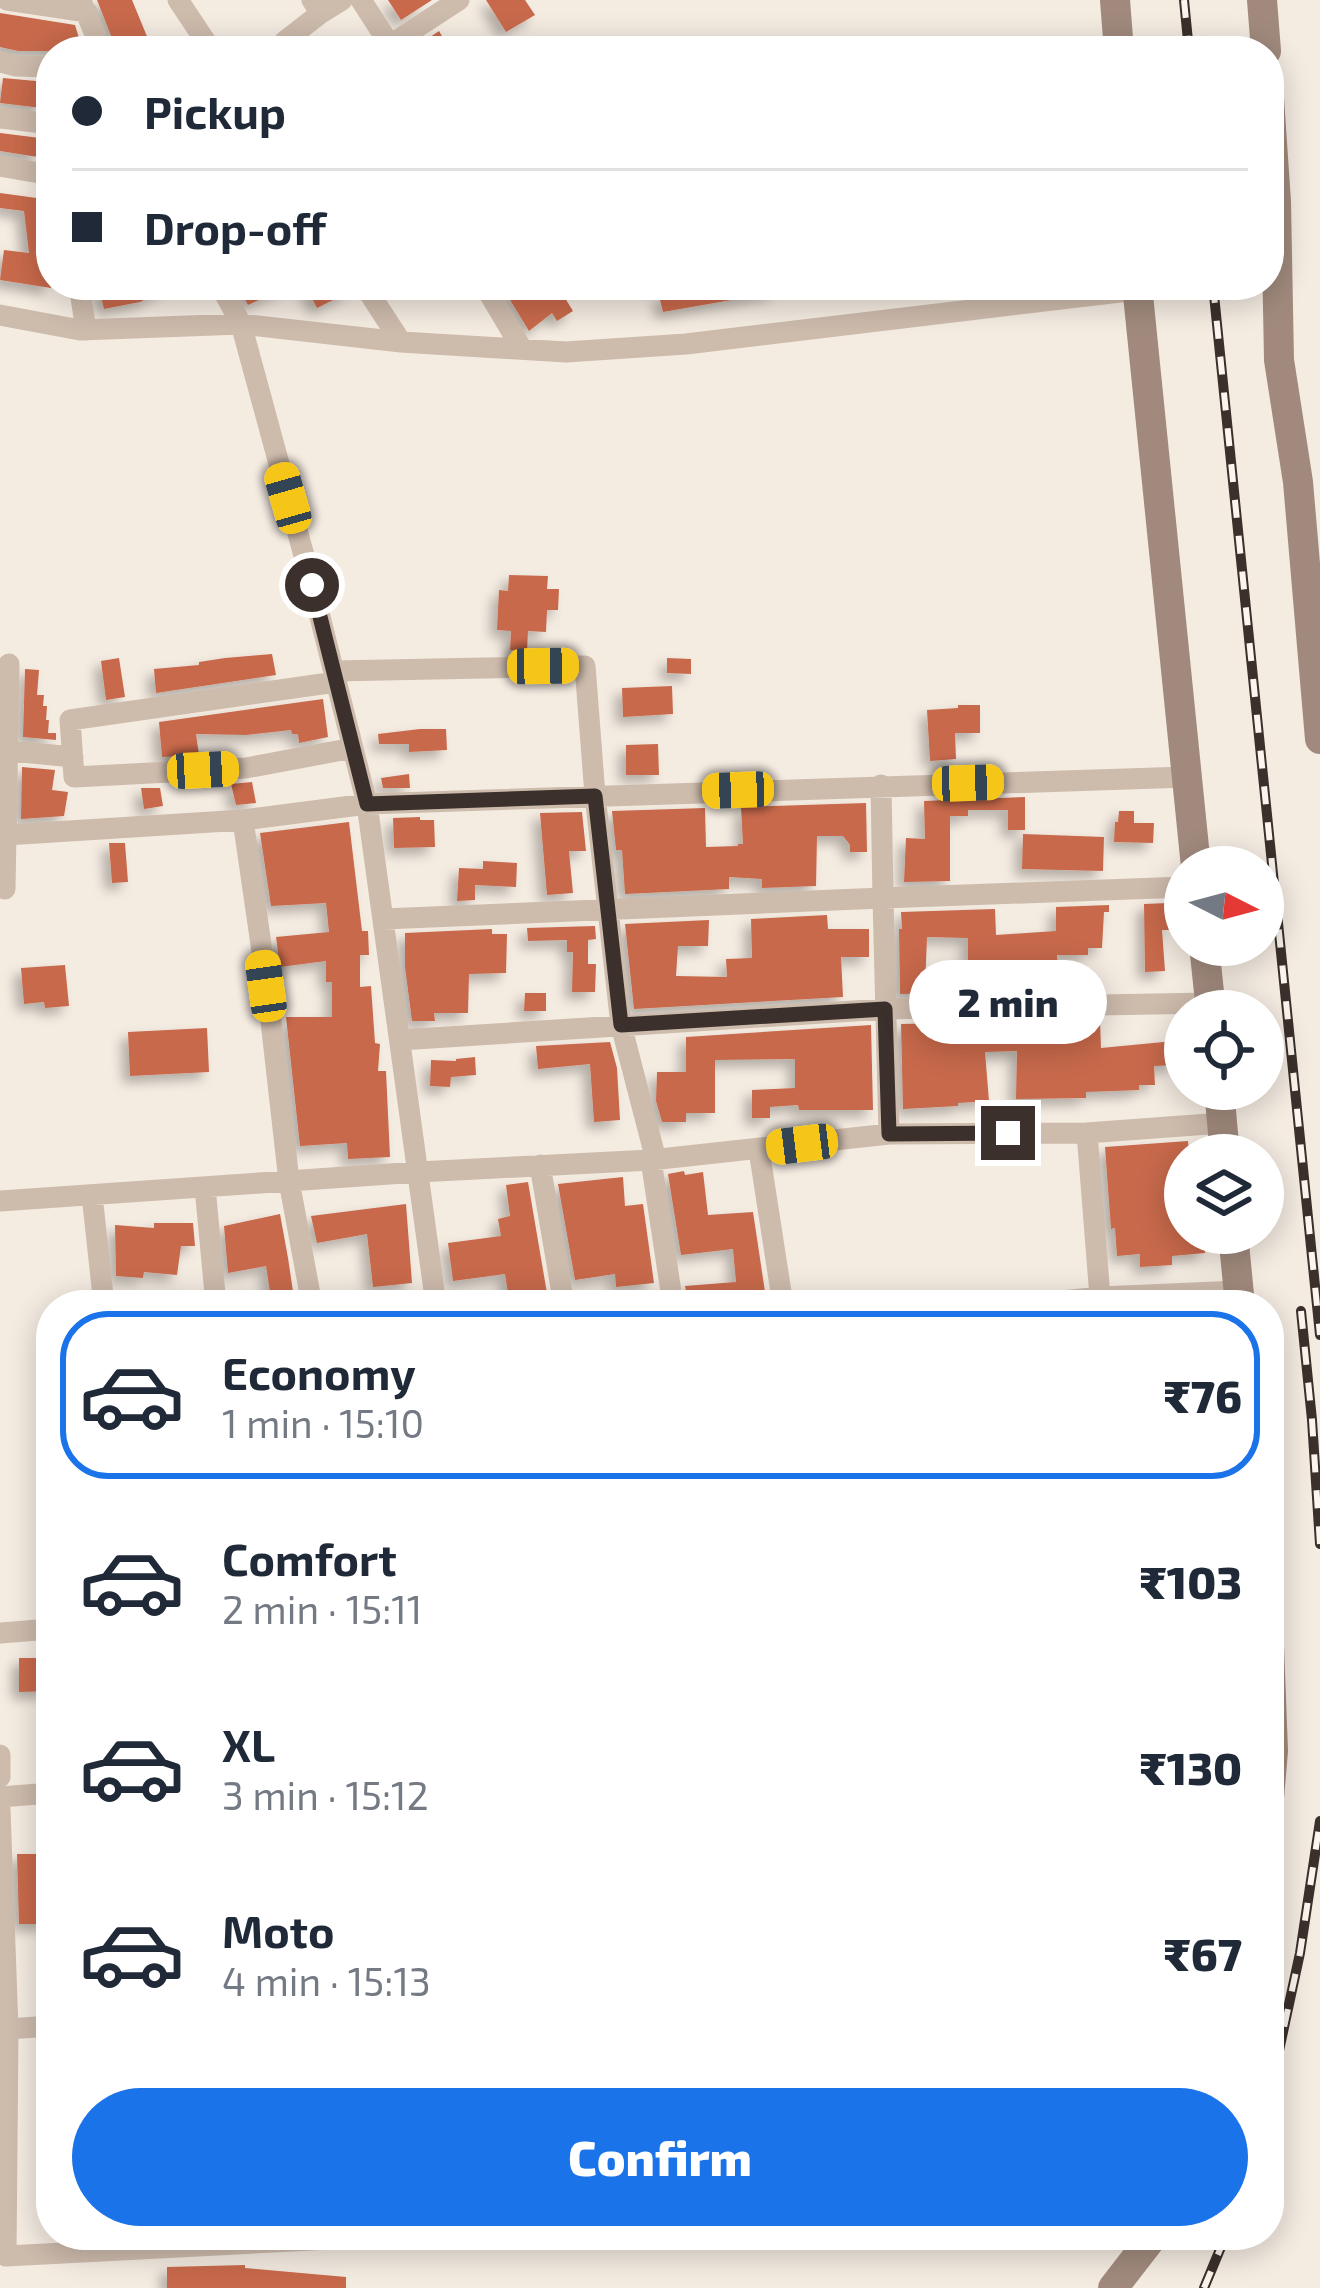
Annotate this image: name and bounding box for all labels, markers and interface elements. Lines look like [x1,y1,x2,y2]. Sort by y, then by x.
text: Pickup [144,84,286,138]
text: Drop-off [144,200,326,254]
car [261,458,315,538]
route start [285,558,339,612]
car [507,647,579,685]
car [166,750,240,790]
car [931,764,1005,802]
car [701,771,775,809]
north arrow [1164,846,1284,966]
map controls [1164,846,1284,1254]
car [243,948,289,1024]
callout: 2 min [909,959,1107,1043]
text: 2 min [957,978,1059,1025]
button: locate [1164,990,1284,1110]
route end [981,1106,1035,1160]
car [764,1122,840,1166]
button: layers [1164,1134,1284,1254]
icon: car [78,1341,186,1449]
text: Economy [222,1345,416,1399]
text: ₹76 [1164,1368,1242,1422]
text: 1 min · 15:10 [222,1399,424,1446]
icon: car [78,1527,186,1635]
text: Comfort [222,1531,397,1585]
text: ₹103 [1140,1554,1242,1608]
text: 2 min · 15:11 [222,1585,422,1632]
icon: car [78,1713,186,1821]
text: XL [222,1717,275,1771]
text: ₹130 [1140,1740,1242,1794]
text: 3 min · 15:12 [222,1771,429,1818]
icon: car [78,1899,186,2007]
text: Moto [222,1903,335,1957]
text: ₹67 [1164,1926,1242,1980]
text: 4 min · 15:13 [222,1957,431,2004]
button: Confirm [72,2088,1248,2226]

